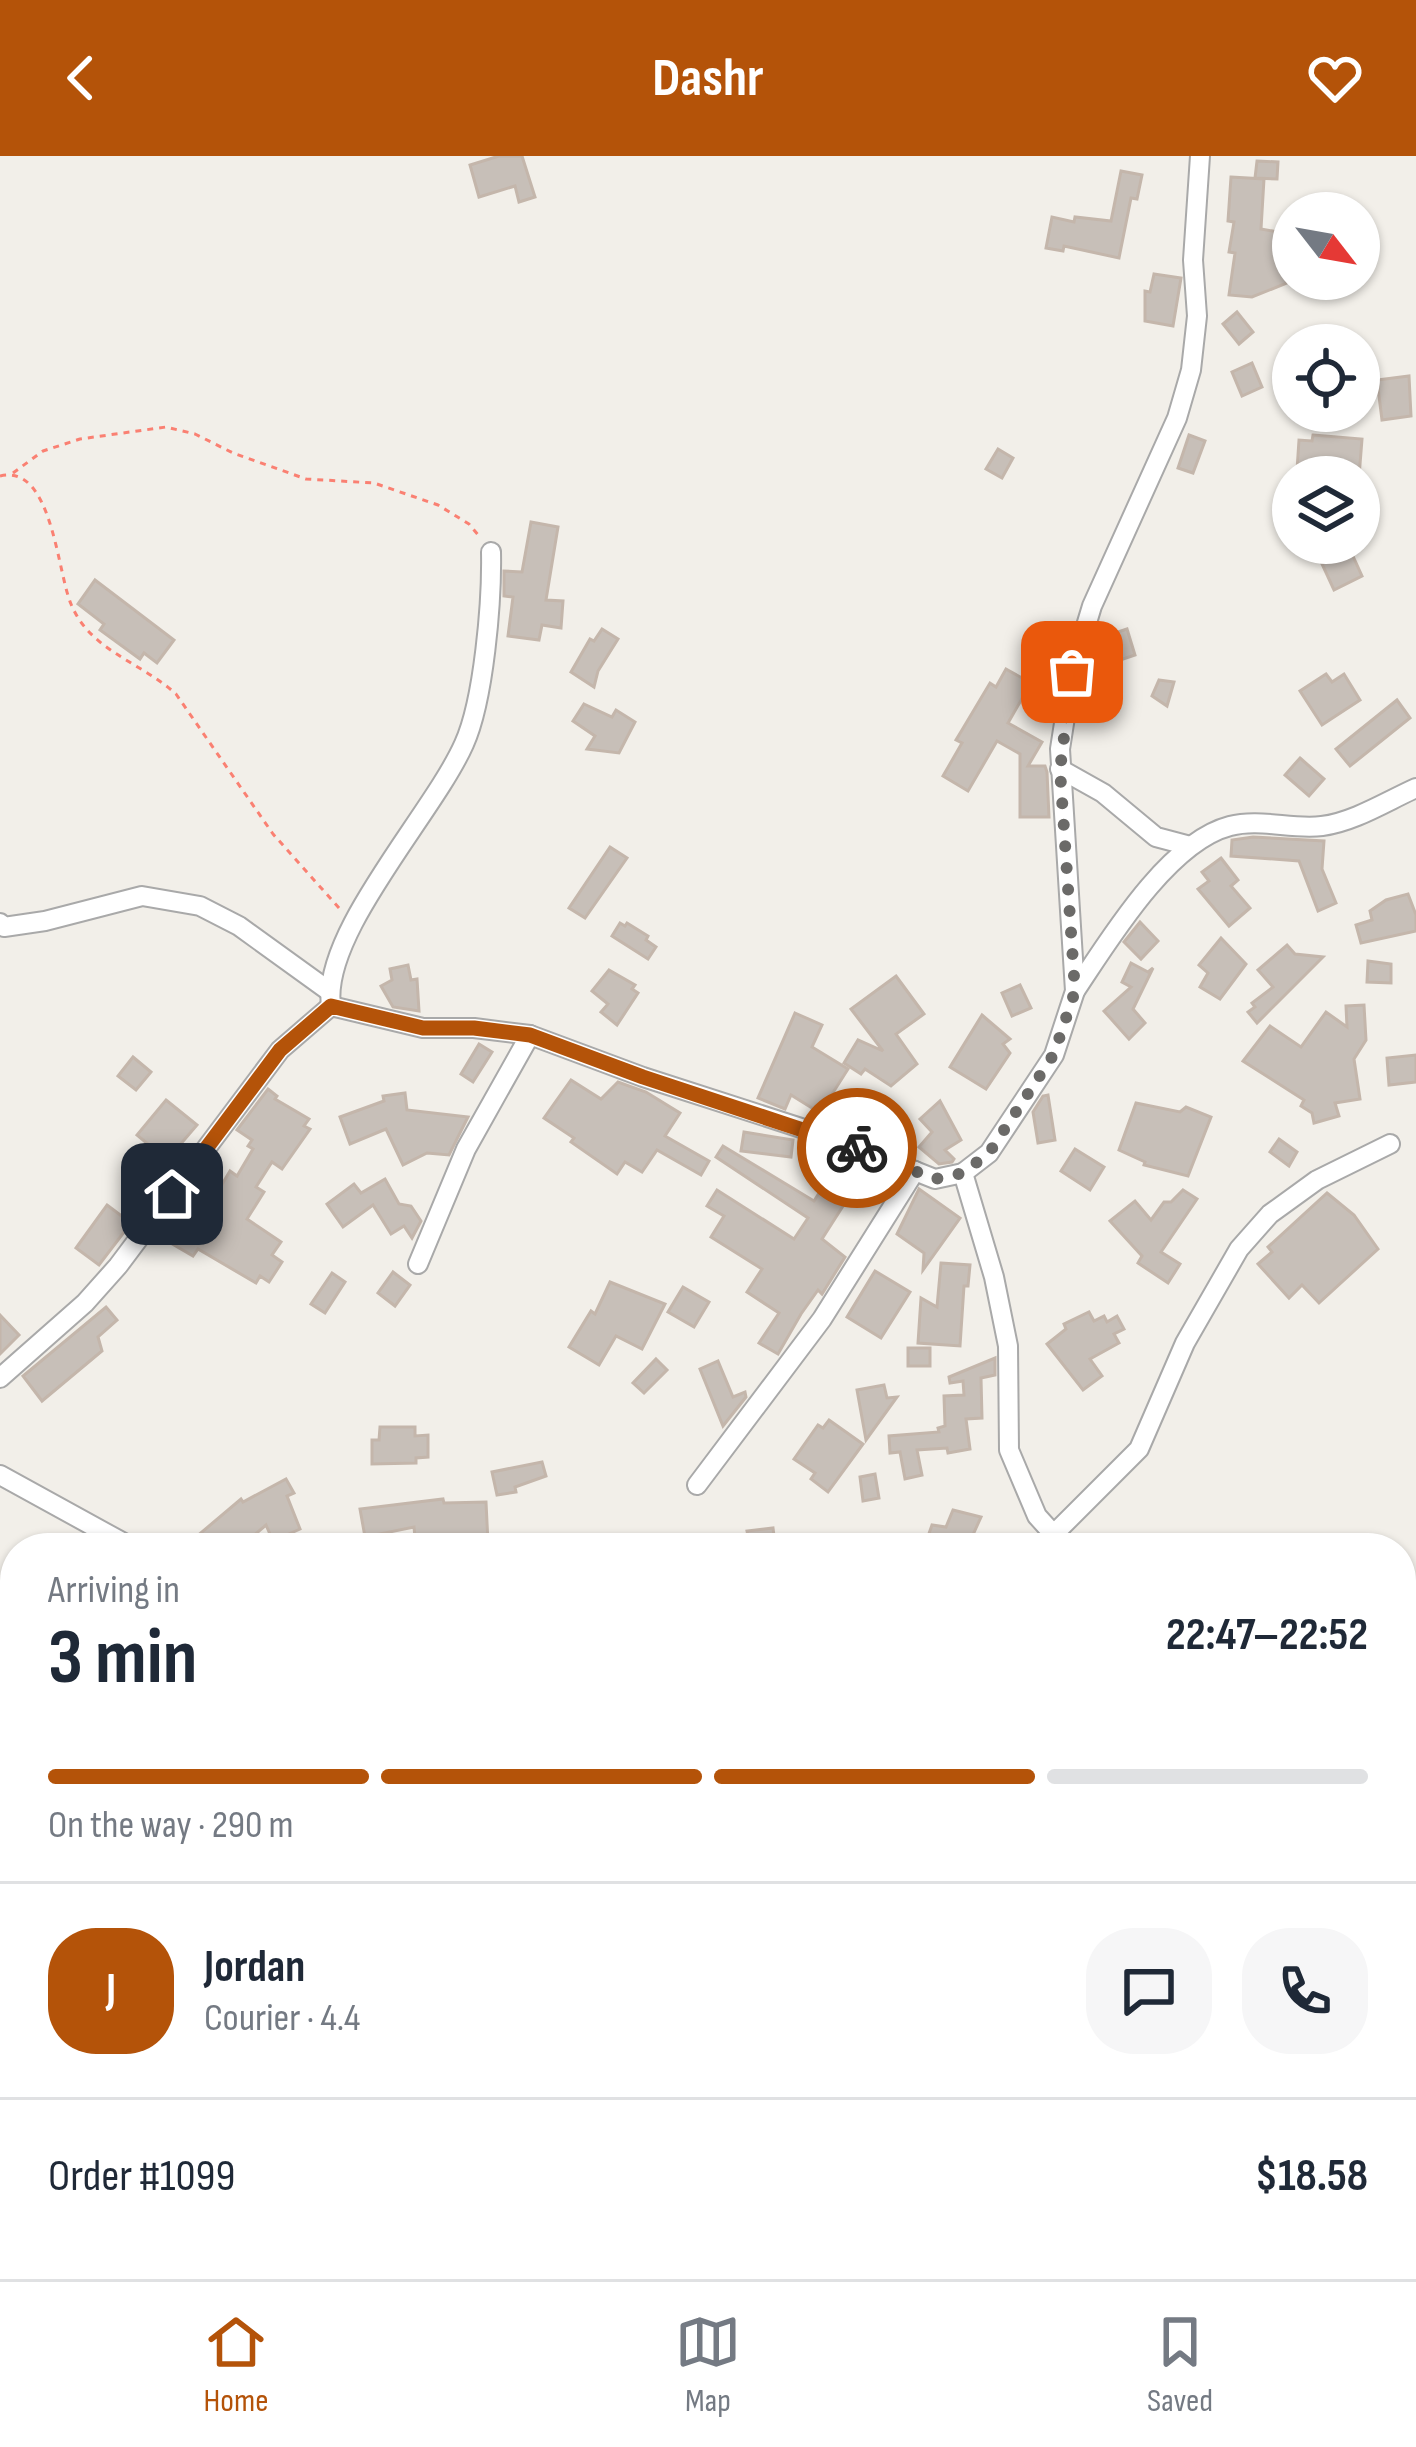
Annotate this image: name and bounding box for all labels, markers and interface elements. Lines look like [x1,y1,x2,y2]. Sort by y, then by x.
icon: back [48,45,114,111]
icon: heart [1302,45,1368,111]
text: Dashr [652,46,764,111]
north arrow [1272,192,1380,300]
map controls [1272,192,1380,564]
button: locate [1272,324,1380,432]
button: layers [1272,456,1380,564]
pin [1021,621,1123,723]
icon: bag [1039,639,1105,705]
courier [797,1088,917,1208]
icon: bike [824,1115,890,1181]
pin [121,1143,223,1245]
icon: home [139,1161,205,1227]
text: Arriving in [48,1567,180,1614]
text: 22:47–22:52 [1166,1608,1368,1663]
text: 3 min [48,1612,197,1705]
text: On the way · 290 m [48,1802,294,1849]
button: chat [1086,1928,1212,2054]
button: phone [1242,1928,1368,2054]
text: Jordan [204,1940,305,1995]
text: J [106,1963,116,2018]
text: Courier · 4.4 [204,1995,360,2042]
text: Order #1099 [48,2149,235,2204]
text: $18.58 [1255,2149,1368,2204]
tab: Home [203,2309,269,2421]
tab: Map [675,2309,741,2421]
tab: Saved [1147,2309,1213,2421]

